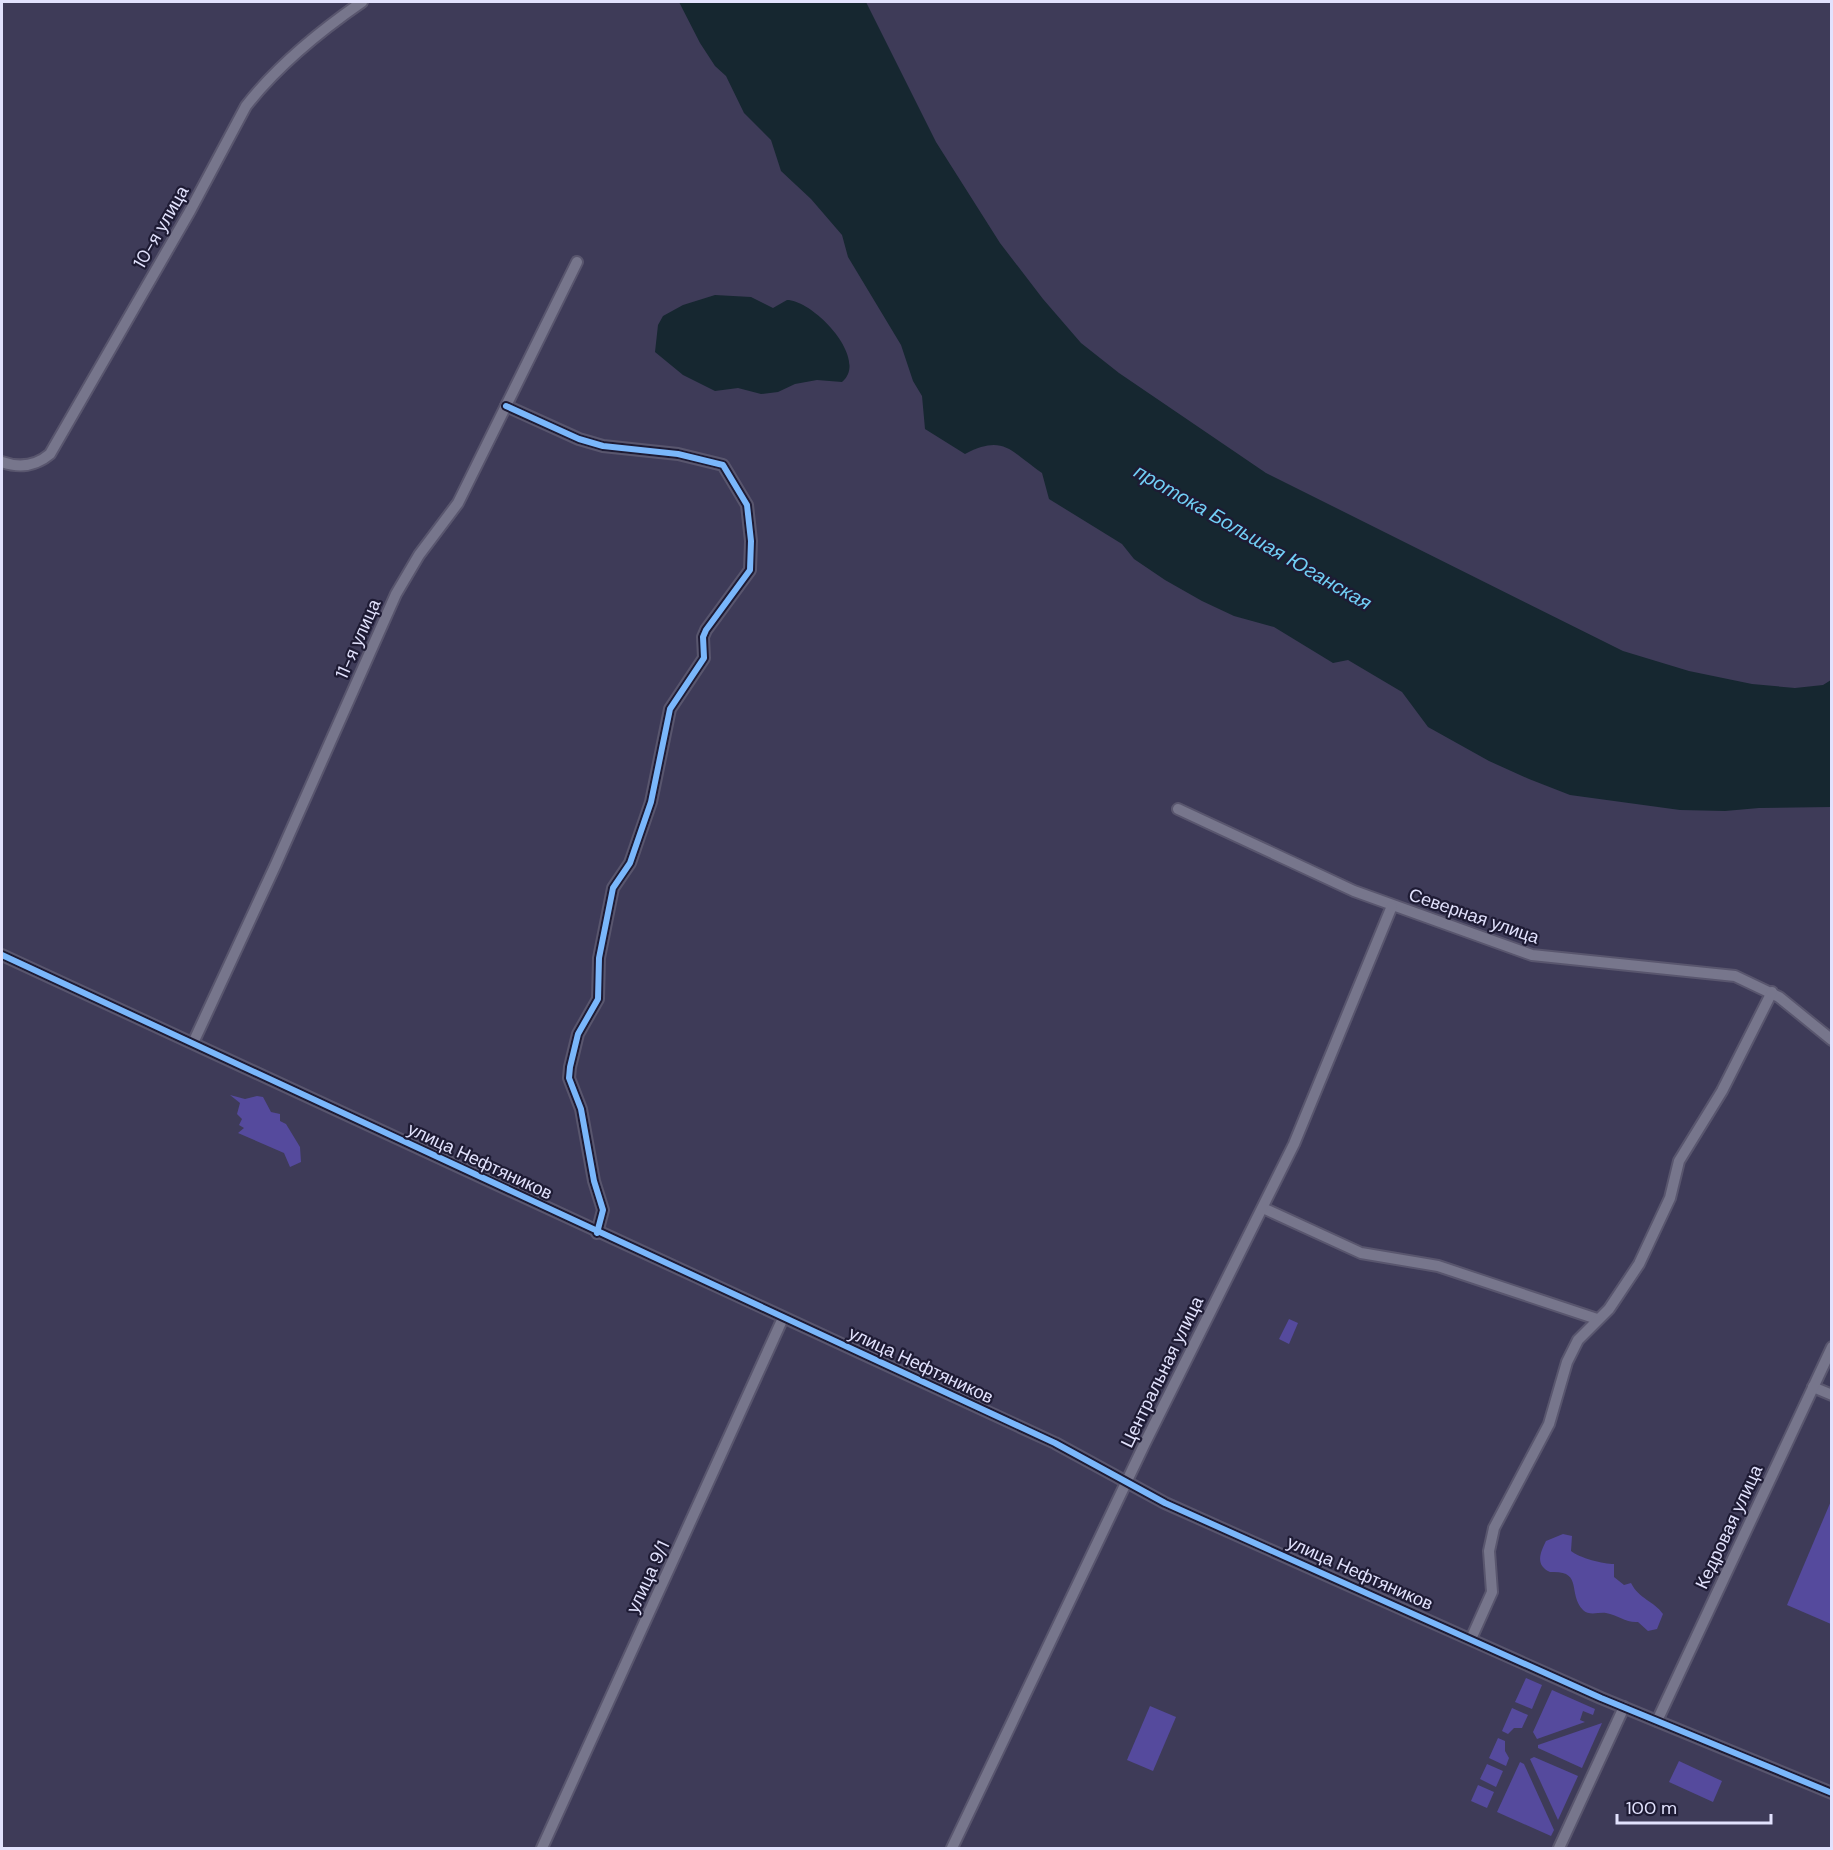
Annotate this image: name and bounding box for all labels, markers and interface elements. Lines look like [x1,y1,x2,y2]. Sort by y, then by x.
street label: 10-я улица [128,180,195,273]
water label: протока Большая Юганская [1130,458,1377,616]
street label: 11-я улица [330,594,387,683]
street label: Северная улица [1406,882,1543,950]
street label: улица Нефтяников [404,1117,556,1205]
street label: Центральная улица [1115,1292,1209,1452]
street label: улица Нефтяников [845,1321,997,1409]
street label: Кедровая улица [1690,1460,1769,1593]
street label: улица Нефтяников [1283,1530,1437,1616]
street label: улица 9/1 [621,1537,675,1617]
scale bar [1617,1787,1772,1825]
text: 100 m [1626,1796,1677,1820]

